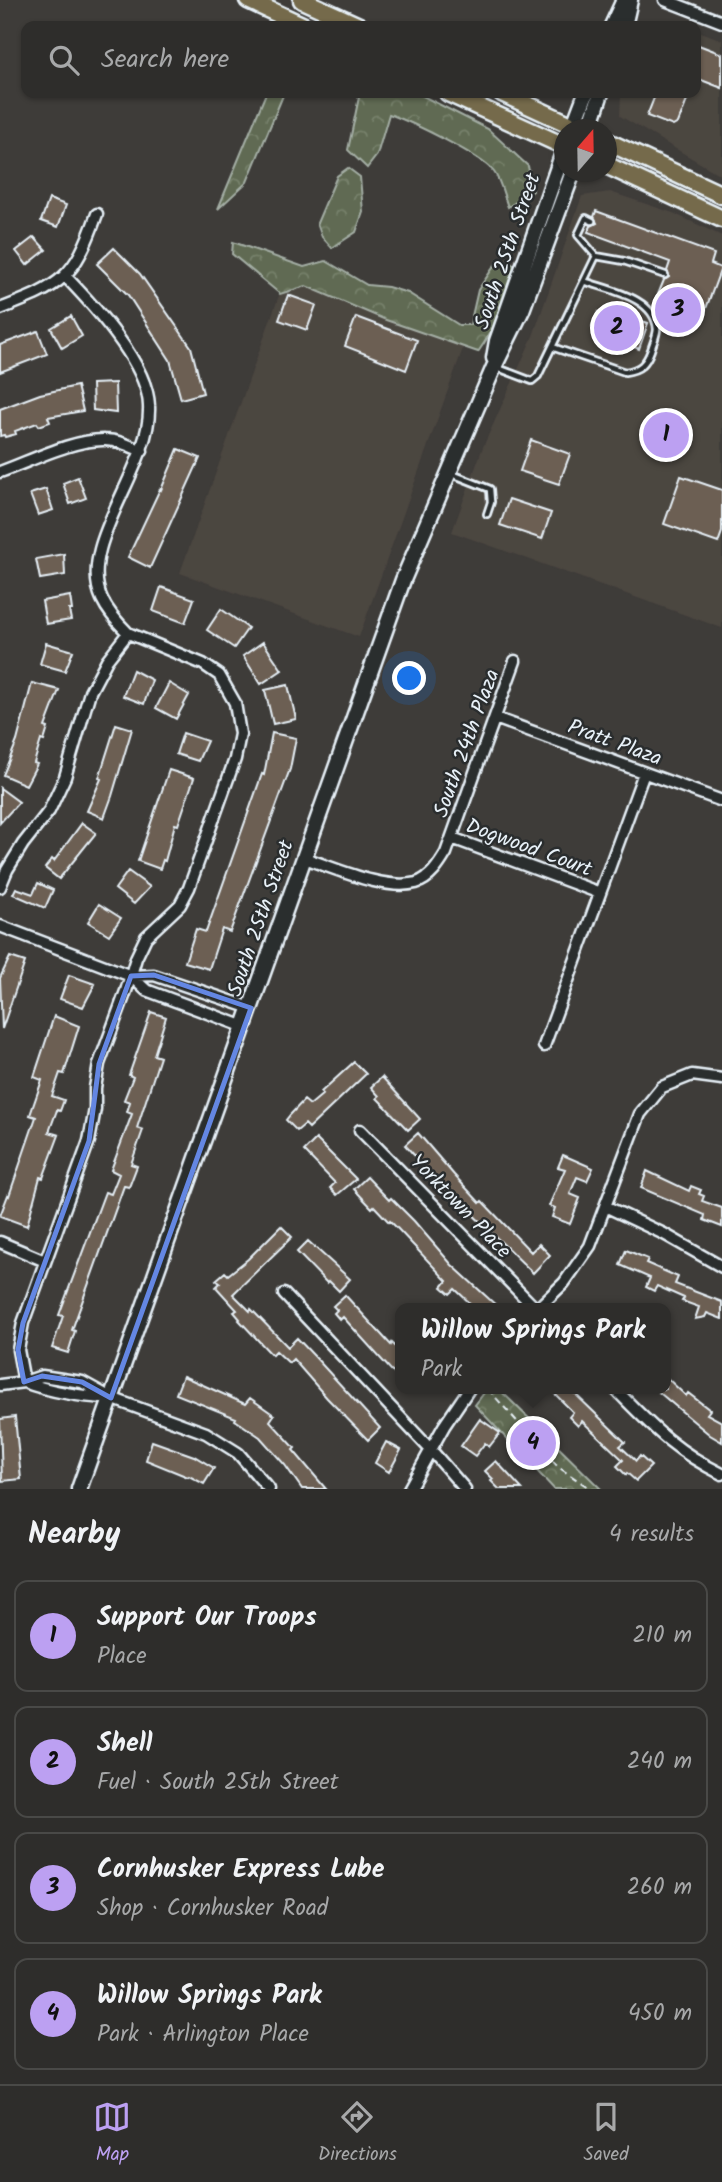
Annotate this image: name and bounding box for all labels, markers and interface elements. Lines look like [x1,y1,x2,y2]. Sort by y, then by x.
search box [21,21,701,98]
text: Search here [101,39,229,81]
icon: search [45,41,83,79]
north arrow [554,119,617,182]
street label: South 25th Street [466,168,551,334]
pin: 3 [655,284,701,336]
pin: 2 [594,302,640,354]
pin: 1 [643,409,689,461]
your location [392,661,426,695]
street label: South 24th Plaza [425,665,510,822]
street label: Pratt Plaza [563,711,666,776]
street label: Dogwood Court [461,810,597,887]
street label: South 25th Street [219,835,304,1001]
street label: Yorktown Place [401,1147,519,1267]
popup [395,1303,671,1394]
text: Willow Springs Park [421,1310,645,1352]
text: Park [421,1352,462,1388]
pin: 4 [510,1417,556,1469]
text: Nearby [28,1511,120,1559]
text: 4 results [609,1517,694,1553]
text: Support Our Troops [97,1597,317,1639]
text: 1 [50,1618,56,1654]
text: 210 m [632,1618,692,1654]
text: Place [97,1639,147,1675]
text: Shell [97,1723,153,1765]
text: 2 [46,1744,60,1780]
text: 240 m [627,1744,692,1780]
text: Fuel · South 25th Street [97,1765,339,1801]
text: Cornhusker Express Lube [97,1849,384,1891]
text: 3 [47,1870,59,1906]
text: 260 m [627,1870,692,1906]
text: Shop · Cornhusker Road [97,1891,328,1927]
text: Willow Springs Park [97,1975,322,2017]
text: 4 [47,1996,59,2032]
text: 450 m [628,1996,692,2032]
text: Park · Arlington Place [97,2017,309,2053]
tab: Map [93,2098,131,2170]
tab: Directions [318,2098,397,2170]
tab: Saved [584,2098,629,2170]

